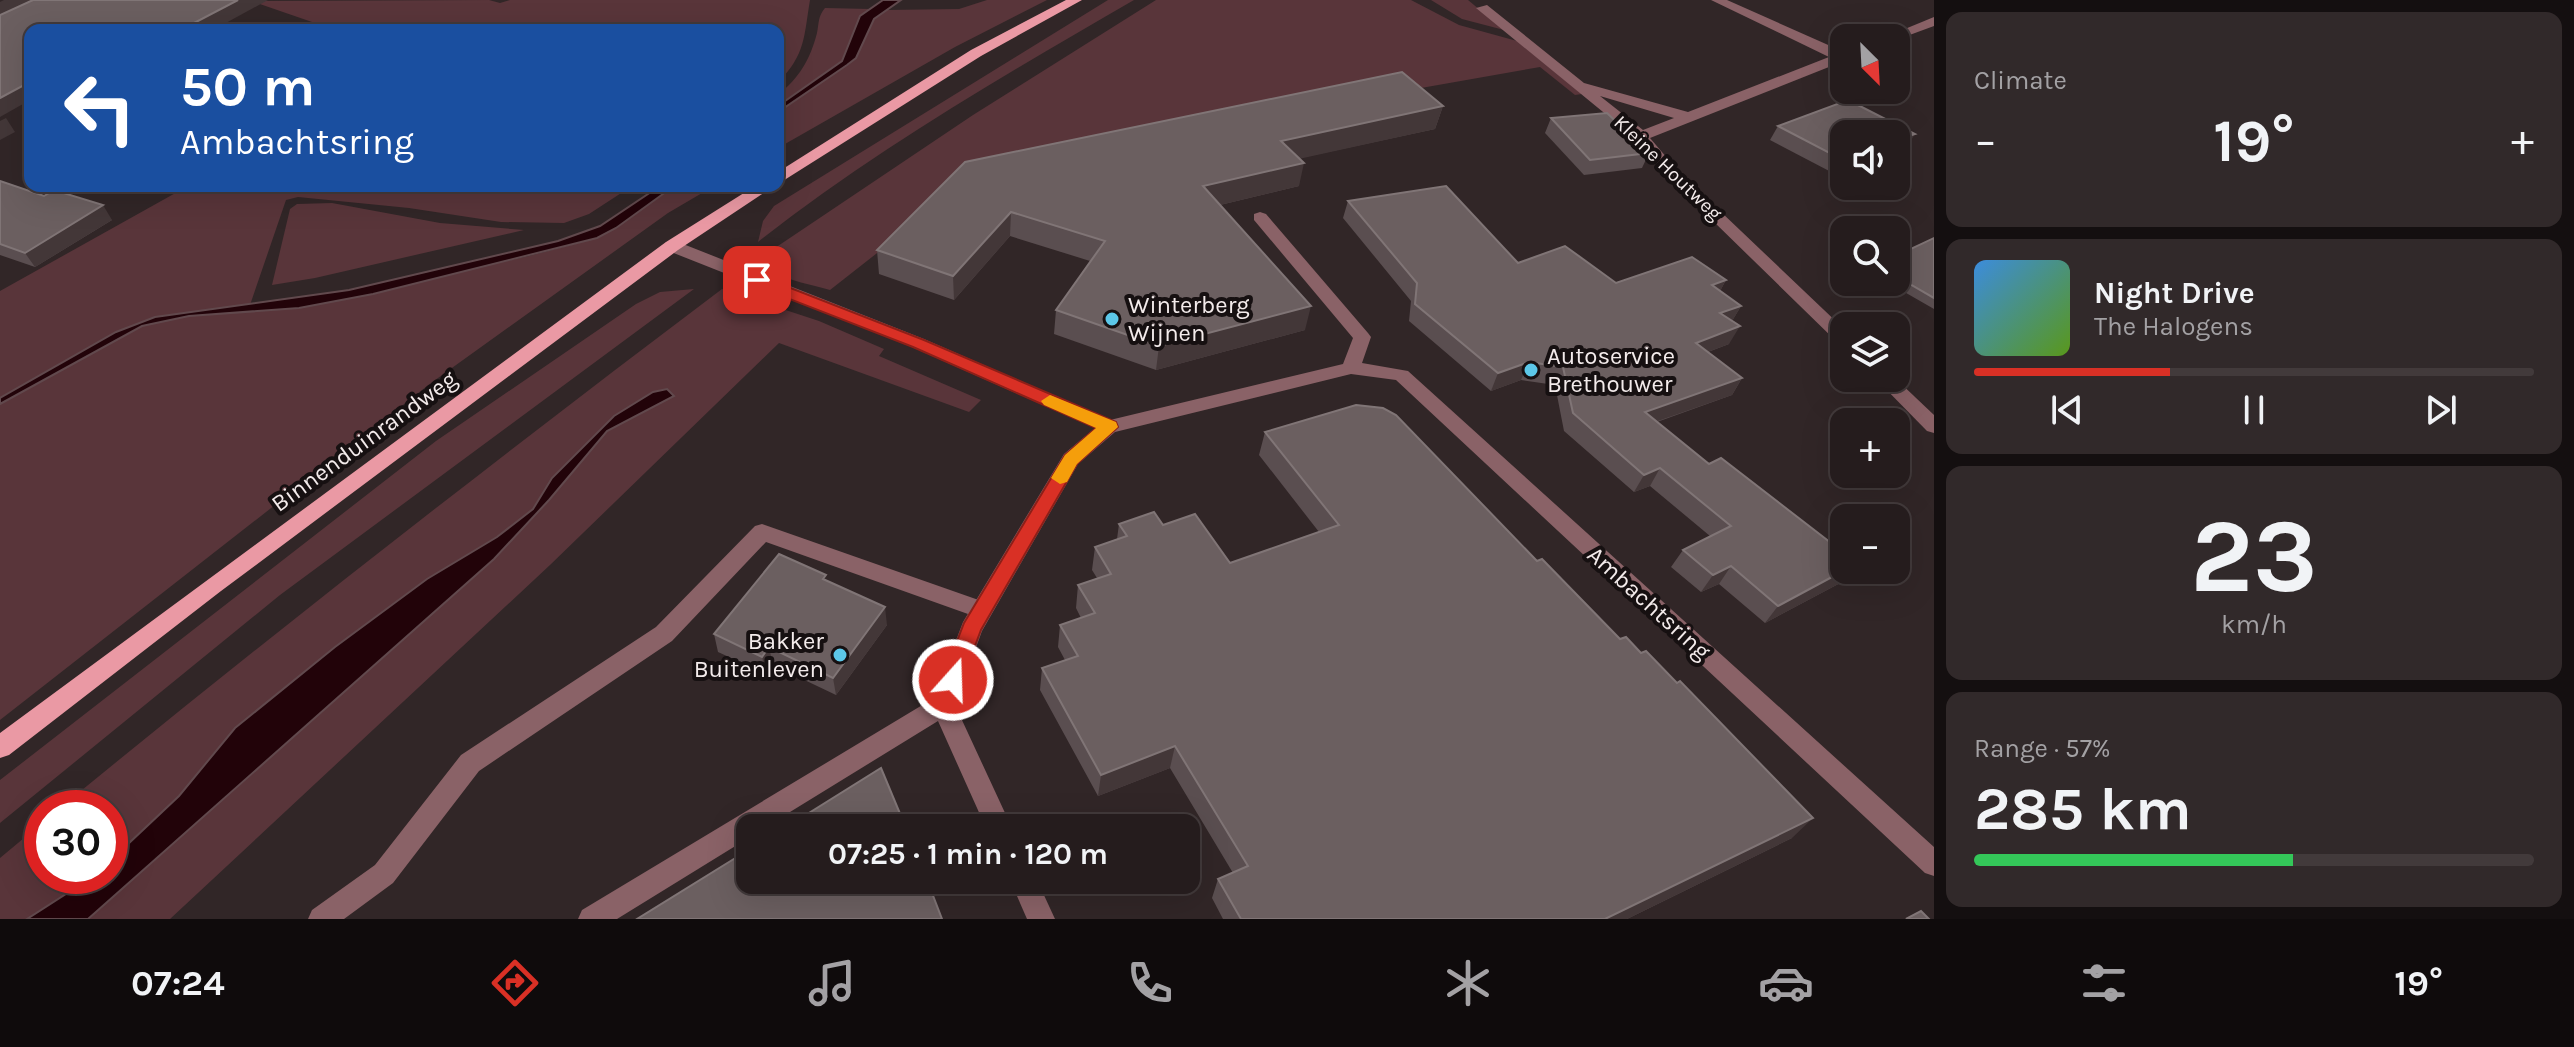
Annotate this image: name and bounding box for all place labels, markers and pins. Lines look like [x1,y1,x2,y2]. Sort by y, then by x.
pin [723,246,791,314]
place label: Winterberg Wijnen [1128,291,1250,347]
marker: Winterberg Wijnen [1103,310,1121,328]
place label: Autoservice Brethouwer [1547,342,1675,398]
marker: Autoservice Brethouwer [1522,361,1540,379]
place label: Bakker Buitenleven [694,627,824,683]
marker: Bakker Buitenleven [831,646,849,664]

